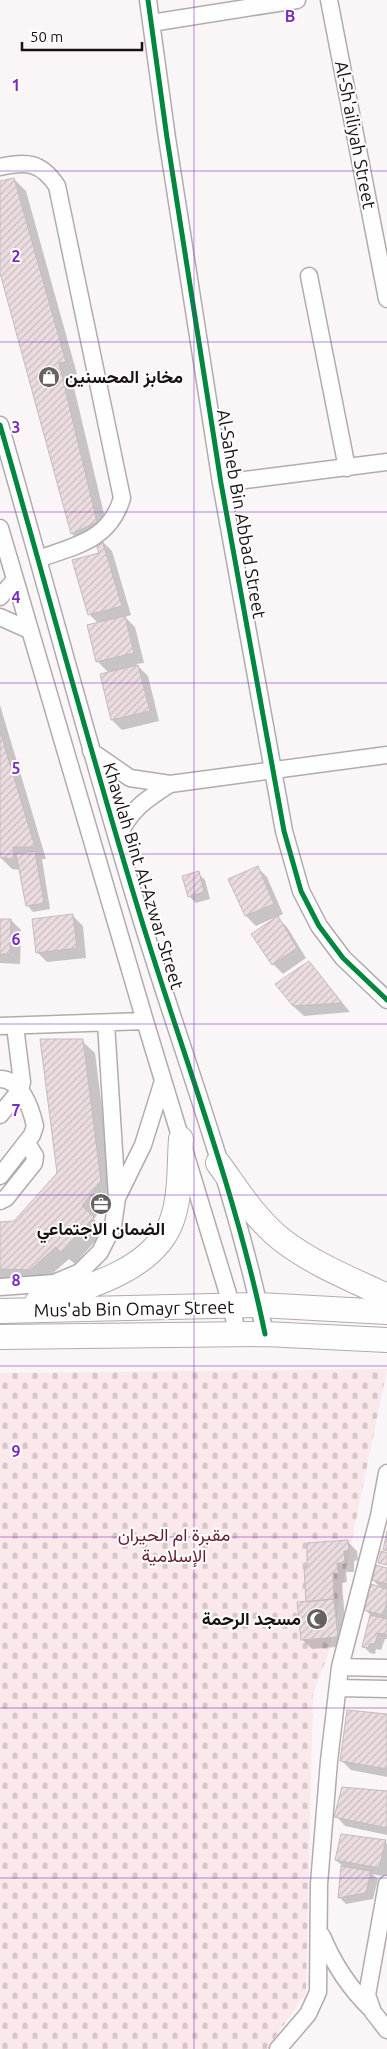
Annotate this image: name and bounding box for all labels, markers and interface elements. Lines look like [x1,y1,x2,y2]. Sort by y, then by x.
text: B [285,7,295,25]
scale bar [22,20,142,52]
text: 50 m [30,28,63,45]
street label: Al-Sh'ailiyah Street [332,59,380,211]
text: 1 [11,76,21,94]
text: 2 [11,247,21,265]
shop icon: مخابز المحسنين [37,365,61,389]
place label: مخابز المحسنين [65,366,183,388]
street label: Al-Saheb Bin Abbad Street [214,408,270,620]
text: 3 [11,418,21,436]
text: 4 [11,588,21,606]
text: 5 [11,759,21,777]
street label: Khawlah Bint Al-Azwar Street [100,760,188,992]
text: 6 [11,930,21,948]
text: 7 [11,1101,21,1119]
office icon: الضمان الاجتماعي [89,1192,113,1216]
place label: الضمان الاجتماعي [37,1218,165,1244]
text: 8 [11,1271,21,1289]
street label: Mus'ab Bin Omayr Street [34,1296,234,1320]
text: 9 [11,1442,21,1460]
park label: مقبرة ام الحيران الإسلامية [118,1524,230,1568]
mosque icon: مسجد الرحمة [305,1607,329,1631]
place label: مسجد الرحمة [202,1608,301,1630]

